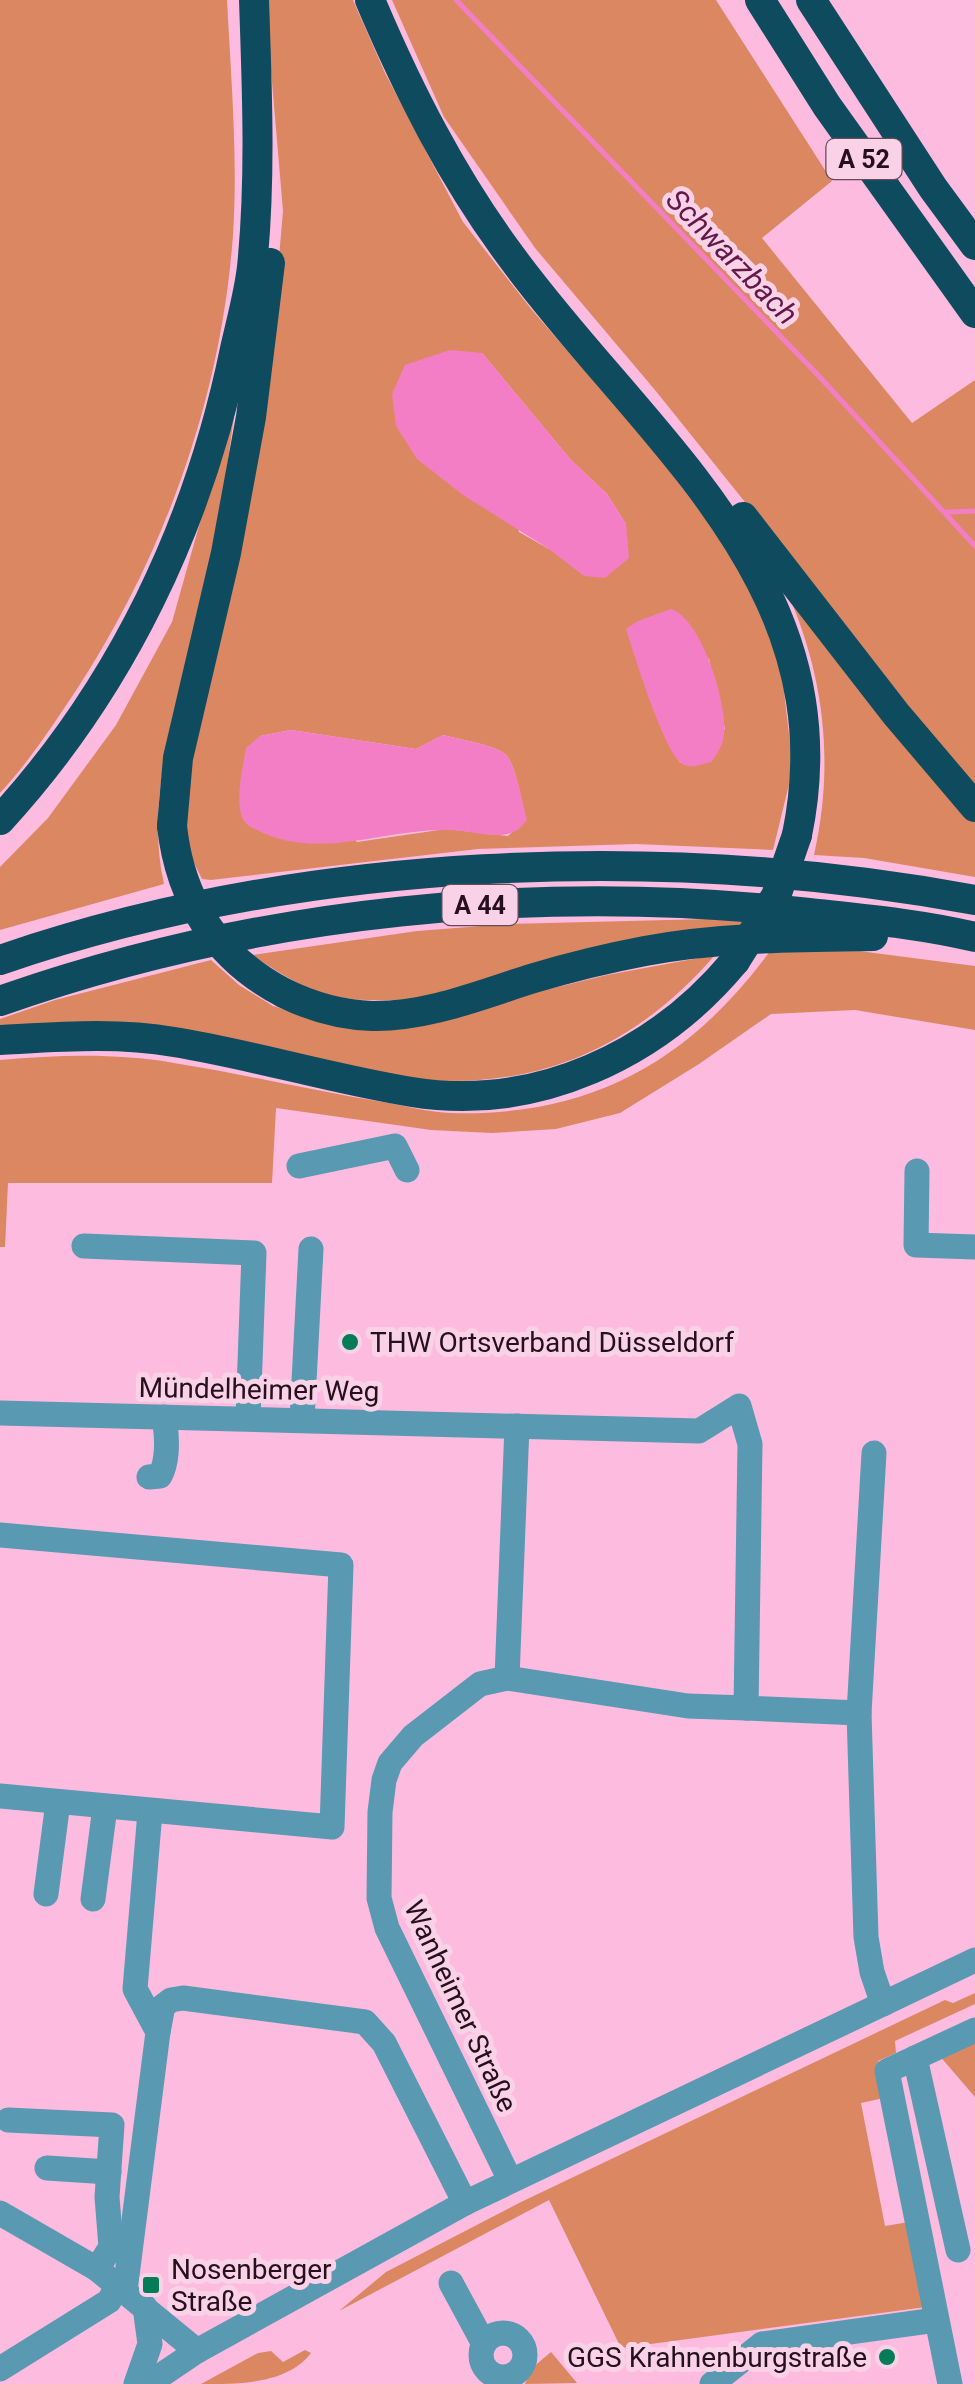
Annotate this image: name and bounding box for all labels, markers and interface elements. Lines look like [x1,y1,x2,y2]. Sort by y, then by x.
road number: A 52 [826,139,902,179]
water label: Schwarzbach [659,182,805,331]
road number: A 44 [442,885,518,925]
place label: THW Ortsverband Düsseldorf [370,1326,734,1359]
marker: THW Ortsverband Düsseldorf [339,1331,361,1353]
street label: Mündelheimer Weg [138,1371,380,1408]
street label: Wanheimer Straße [397,1895,524,2117]
place label: Nosenberger Straße [171,2253,332,2318]
marker: Nosenberger Straße [140,2274,162,2296]
place label: GGS Krahnenburgstraße [567,2341,867,2374]
marker: GGS Krahnenburgstraße [876,2346,898,2368]

